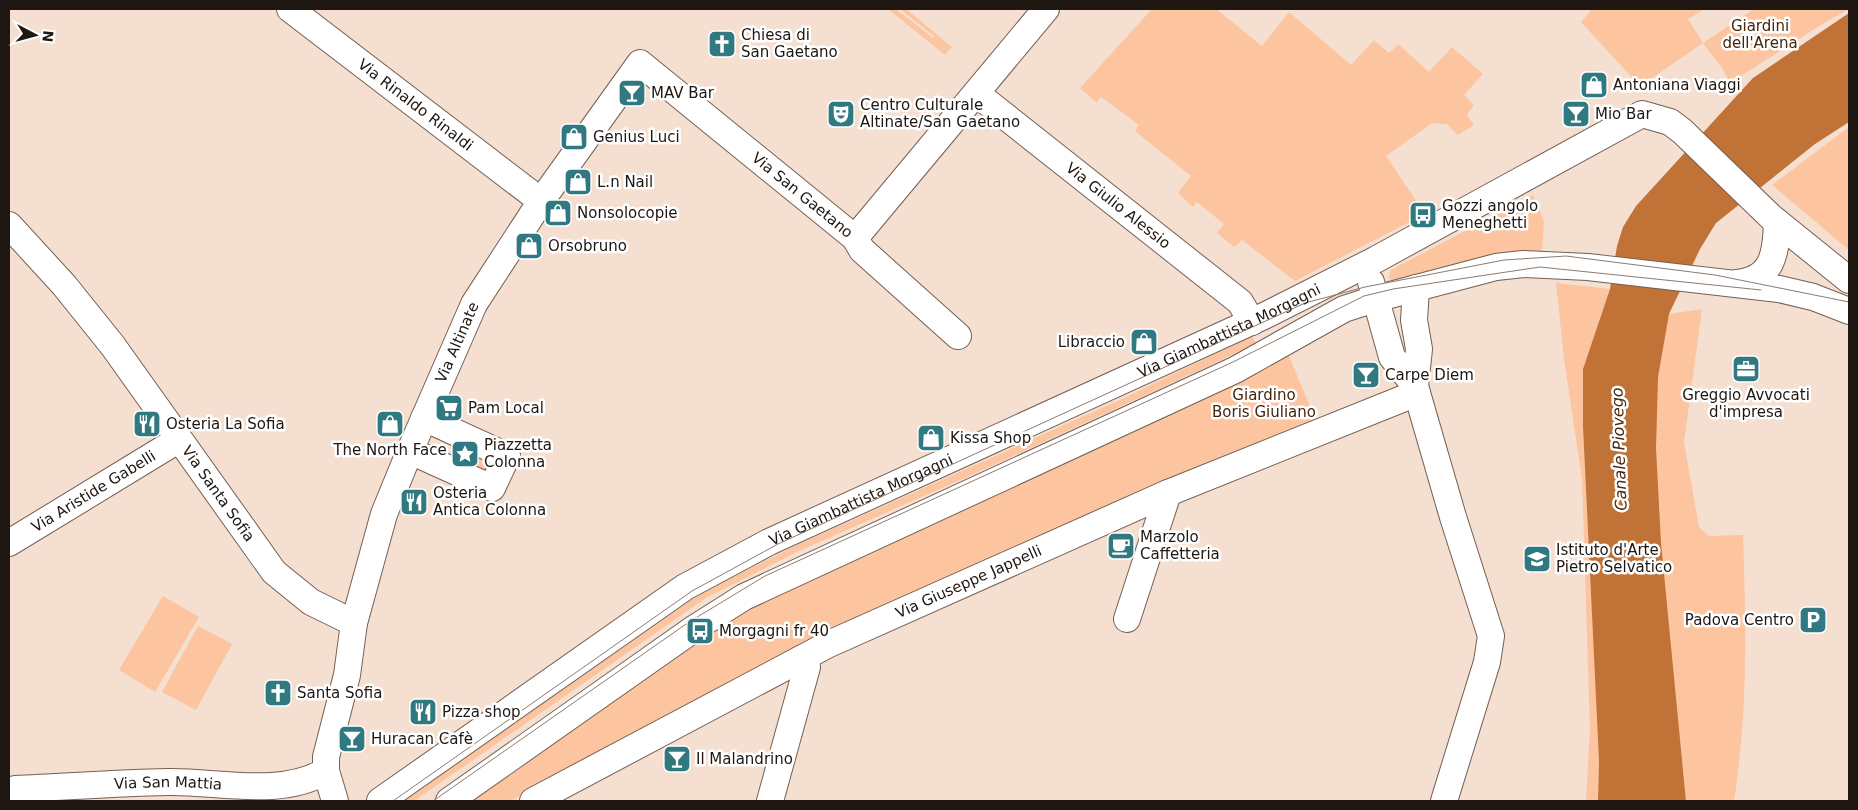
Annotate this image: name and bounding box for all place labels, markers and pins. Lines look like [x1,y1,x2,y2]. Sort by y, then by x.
place label: Chiesa di San Gaetano [741,26,838,61]
church icon: Chiesa di San Gaetano [707,29,737,59]
shop icon: Antoniana Viaggi [1579,70,1609,100]
place label: Antoniana Viaggi [1613,76,1741,94]
bar icon: MAV Bar [617,78,647,108]
place label: MAV Bar [651,84,715,102]
place label: Centro Culturale Altinate/San Gaetano [860,96,1020,131]
theatre icon: Centro Culturale Altinate/San Gaetano [826,99,856,129]
bar icon: Mio Bar [1561,99,1591,129]
place label: Mio Bar [1595,105,1653,123]
shop icon: Genius Luci [559,122,589,152]
place label: Genius Luci [593,128,680,146]
shop icon: L.n Nail [563,167,593,197]
place label: L.n Nail [597,173,653,191]
place label: Gozzi angolo Meneghetti [1442,197,1538,232]
shop icon: Nonsolocopie [543,198,573,228]
bus stop icon: Gozzi angolo Meneghetti [1408,200,1438,230]
place label: Nonsolocopie [577,204,678,222]
shop icon: Orsobruno [514,231,544,261]
place label: Orsobruno [548,237,627,255]
shop icon: Libraccio [1129,327,1159,357]
place label: Libraccio [1058,333,1125,351]
office icon: Greggio Avvocati d'impresa [1731,354,1761,384]
bar icon: Carpe Diem [1351,360,1381,390]
place label: Carpe Diem [1385,366,1474,384]
place label: Greggio Avvocati d'impresa [1682,386,1810,421]
supermarket icon: Pam Local [434,393,464,423]
place label: Pam Local [468,399,544,417]
restaurant icon: Osteria La Sofia [132,409,162,439]
shop icon: The North Face [375,409,405,439]
place label: Osteria La Sofia [166,415,285,433]
shop icon: Kissa Shop [916,423,946,453]
place label: Kissa Shop [950,429,1031,447]
place label: Piazzetta Colonna [484,436,552,471]
place icon: Piazzetta Colonna [450,439,480,469]
place label: The North Face [332,441,447,459]
place label: Osteria Antica Colonna [433,484,546,519]
restaurant icon: Osteria Antica Colonna [399,487,429,517]
place label: Marzolo Caffetteria [1140,528,1220,563]
cafe icon: Marzolo Caffetteria [1106,531,1136,561]
place label: Istituto d'Arte Pietro Selvatico [1556,541,1672,576]
school or university icon: Istituto d'Arte Pietro Selvatico [1522,544,1552,574]
parking icon: Padova Centro [1798,605,1828,635]
place label: Padova Centro [1685,611,1794,629]
bus stop icon: Morgagni fr 40 [685,616,715,646]
place label: Morgagni fr 40 [719,622,829,640]
church icon: Santa Sofia [263,678,293,708]
place label: Santa Sofia [297,684,382,702]
restaurant icon: Pizza shop [408,697,438,727]
place label: Pizza shop [442,703,521,721]
bar icon: Huracan Cafè [337,724,367,754]
place label: Huracan Cafè [371,730,473,748]
bar icon: Il Malandrino [662,744,692,774]
place label: Il Malandrino [696,750,793,768]

